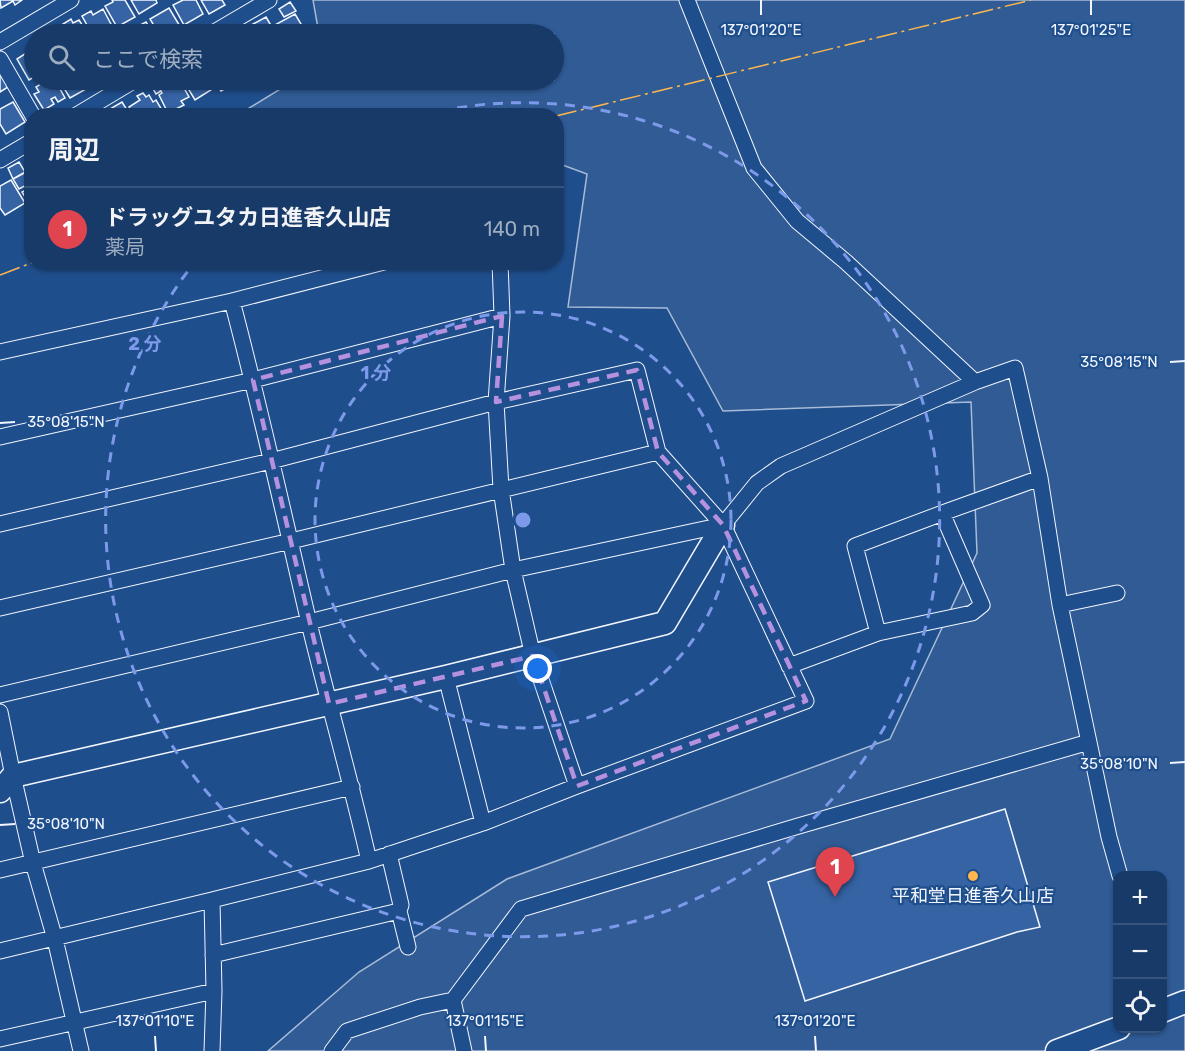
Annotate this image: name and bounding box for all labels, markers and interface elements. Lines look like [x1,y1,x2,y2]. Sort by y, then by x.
text: 137°01'20"E [720,21,802,39]
text: 137°01'25"E [1051,21,1131,39]
search box [24,24,564,90]
icon: search [45,41,78,74]
text: ここで検索 [93,46,203,73]
text: 周辺 [48,135,100,166]
text: ドラッグユタカ日進香久山店 [105,204,391,231]
text: 1 [63,217,72,241]
text: 140 m [484,217,540,241]
text: 薬局 [105,235,145,259]
text: 2 分 [128,333,162,355]
text: 35°08'15"N [1080,353,1158,371]
text: 1 分 [361,362,391,384]
text: 35°08'15"N [27,413,105,431]
centre of rings [513,510,533,530]
your location [523,654,552,683]
text: 35°08'10"N [1080,755,1158,773]
text: 35°08'10"N [27,815,105,833]
pin: 1 [816,848,854,897]
marker: 平和堂日進香久山店 [966,869,980,883]
map controls [1113,871,1167,1033]
button: + [1113,871,1167,925]
place label: 平和堂日進香久山店 [892,885,1054,907]
button: − [1113,925,1167,979]
button: locate [1113,979,1167,1033]
text: 137°01'10"E [116,1012,194,1030]
text: 137°01'15"E [446,1012,524,1030]
text: 137°01'20"E [774,1012,856,1030]

